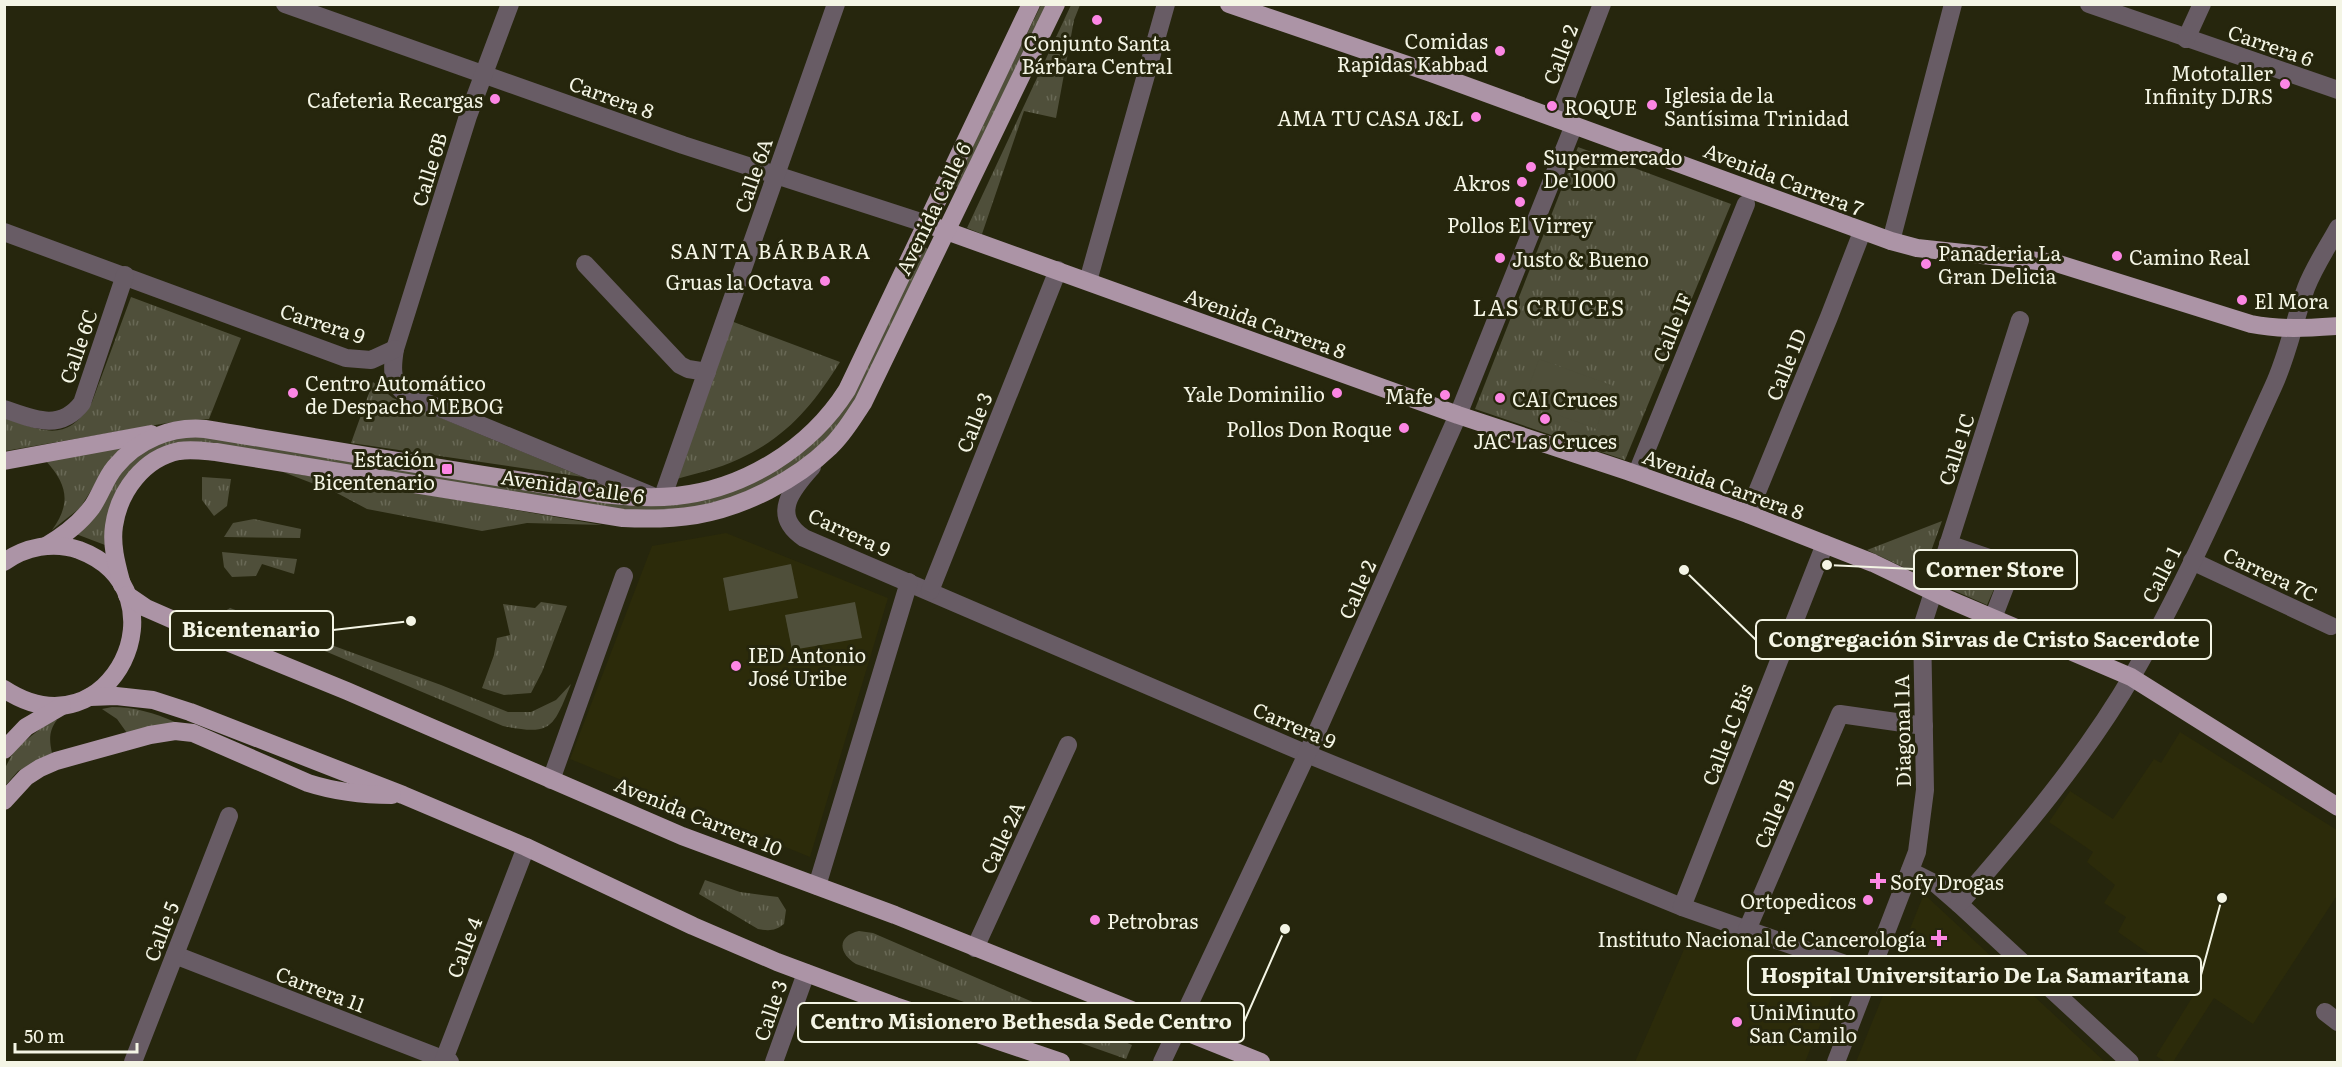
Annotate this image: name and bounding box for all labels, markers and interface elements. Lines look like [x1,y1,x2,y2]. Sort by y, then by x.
marker: Conjunto Santa Bárbara Central [1090,13,1104,27]
street label: Carrera 6 [2224,15,2318,73]
street label: Calle 2 [1534,20,1584,88]
place label: Comidas Rapidas Kabbad [1337,25,1488,78]
place label: Conjunto Santa Bárbara Central [1021,27,1173,80]
marker: Comidas Rapidas Kabbad [1493,44,1507,58]
place label: Mototaller Infinity DJRS [2144,57,2274,110]
street label: Carrera 8 [565,67,659,125]
marker: Mototaller Infinity DJRS [2278,77,2292,91]
place label: Iglesia de la Santísima Trinidad [1664,79,1849,132]
place label: Cafeteria Recargas [307,84,483,114]
place label: ROQUE [1564,91,1637,121]
marker: Cafeteria Recargas [488,92,502,106]
marker: Iglesia de la Santísima Trinidad [1645,98,1659,112]
marker: ROQUE [1545,99,1559,113]
place label: AMA TU CASA J&L [1277,102,1464,132]
marker: AMA TU CASA J&L [1469,110,1483,124]
street label: Calle 6B [403,128,453,210]
street label: Calle 6A [725,133,779,217]
street label: Avenida Carrera 7 [1700,134,1868,222]
street label: Avenida Calle 6 [887,136,977,279]
place label: Supermercado De 1000 [1543,141,1683,194]
marker: Supermercado De 1000 [1524,160,1538,174]
place label: Akros [1454,167,1510,197]
marker: Akros [1515,175,1529,189]
marker: Pollos El Virrey [1513,195,1527,209]
place label: Pollos El Virrey [1447,209,1593,239]
district label: SANTA BÁRBARA [670,234,872,265]
place label: Panaderia La Gran Delicia [1938,237,2061,290]
place label: Camino Real [2129,241,2250,271]
place label: Justo & Bueno [1512,243,1649,273]
marker: Camino Real [2110,249,2124,263]
marker: Justo & Bueno [1493,251,1507,265]
marker: Panaderia La Gran Delicia [1919,257,1933,271]
place label: Gruas la Octava [665,266,813,296]
marker: Gruas la Octava [818,274,832,288]
street label: Avenida Carrera 8 [1181,279,1351,365]
place label: El Mora [2254,285,2329,315]
street label: Calle 1F [1643,288,1699,366]
district label: LAS CRUCES [1472,290,1626,323]
marker: El Mora [2235,293,2249,307]
street label: Carrera 9 [277,294,369,350]
street label: Calle 6C [50,305,104,387]
street label: Calle 1D [1757,323,1813,405]
place label: Centro Automático de Despacho MEBOG [305,367,504,420]
place label: Yale Dominilio [1183,378,1325,408]
place label: Mafe [1385,380,1433,410]
place label: CAI Cruces [1512,383,1618,413]
marker: Centro Automático de Despacho MEBOG [286,386,300,400]
marker: Yale Dominilio [1330,386,1344,400]
street label: Calle 3 [947,387,999,457]
marker: Mafe [1438,388,1452,402]
marker: CAI Cruces [1493,391,1507,405]
street label: Calle 1C [1929,409,1981,489]
marker: JAC Las Cruces [1538,412,1552,426]
place label: Pollos Don Roque [1226,413,1392,443]
marker: Pollos Don Roque [1397,421,1411,435]
place label: JAC Las Cruces [1473,425,1617,455]
street label: Avenida Carrera 8 [1639,440,1809,526]
place label: Estación Bicentenario [313,443,435,496]
street label: Avenida Calle 6 [499,460,647,510]
marker: Estación Bicentenario [440,462,454,476]
street label: Carrera 9 [804,499,896,563]
street label: Carrera 7C [2219,538,2323,608]
street label: Calle 1 [2133,540,2187,608]
callout: Corner Store [1914,550,2077,589]
text: Corner Store [1926,552,2064,583]
street label: Calle 2 [1330,554,1382,624]
callout: Bicentenario [170,611,333,650]
text: Bicentenario [182,612,320,643]
callout: Congregación Sirvas de Cristo Sacerdote [1756,620,2211,659]
text: Congregación Sirvas de Cristo Sacerdote [1768,622,2200,653]
place label: IED Antonio José Uribe [748,639,866,692]
marker: IED Antonio José Uribe [729,659,743,673]
street label: Diagonal 1A [1885,674,1917,788]
street label: Calle 1C Bis [1693,679,1759,789]
street label: Carrera 9 [1249,693,1341,755]
street label: Avenida Carrera 10 [611,768,787,862]
street label: Calle 1B [1745,773,1801,853]
street label: Calle 2A [971,796,1031,878]
place label: Sofy Drogas [1890,866,2004,896]
marker: Sofy Drogas [1871,874,1885,888]
place label: Ortopedicos [1740,885,1856,915]
marker: Ortopedicos [1861,893,1875,907]
street label: Calle 5 [135,897,185,965]
place label: Petrobras [1107,905,1198,935]
street label: Calle 4 [438,912,488,982]
marker: Petrobras [1088,913,1102,927]
place label: Instituto Nacional de Cancerología [1597,923,1926,953]
marker: Instituto Nacional de Cancerología [1930,929,1948,947]
callout: Hospital Universitario De La Samaritana [1748,956,2201,995]
street label: Carrera 11 [272,957,370,1019]
text: Hospital Universitario De La Samaritana [1760,958,2190,989]
street label: Calle 3 [745,975,793,1045]
place label: UniMinuto San Camilo [1749,996,1857,1049]
callout: Centro Misionero Bethesda Sede Centro [798,1003,1244,1042]
text: Centro Misionero Bethesda Sede Centro [810,1004,1232,1035]
marker: UniMinuto San Camilo [1730,1015,1744,1029]
scale bar [15,1016,136,1054]
text: 50 m [24,1022,65,1049]

